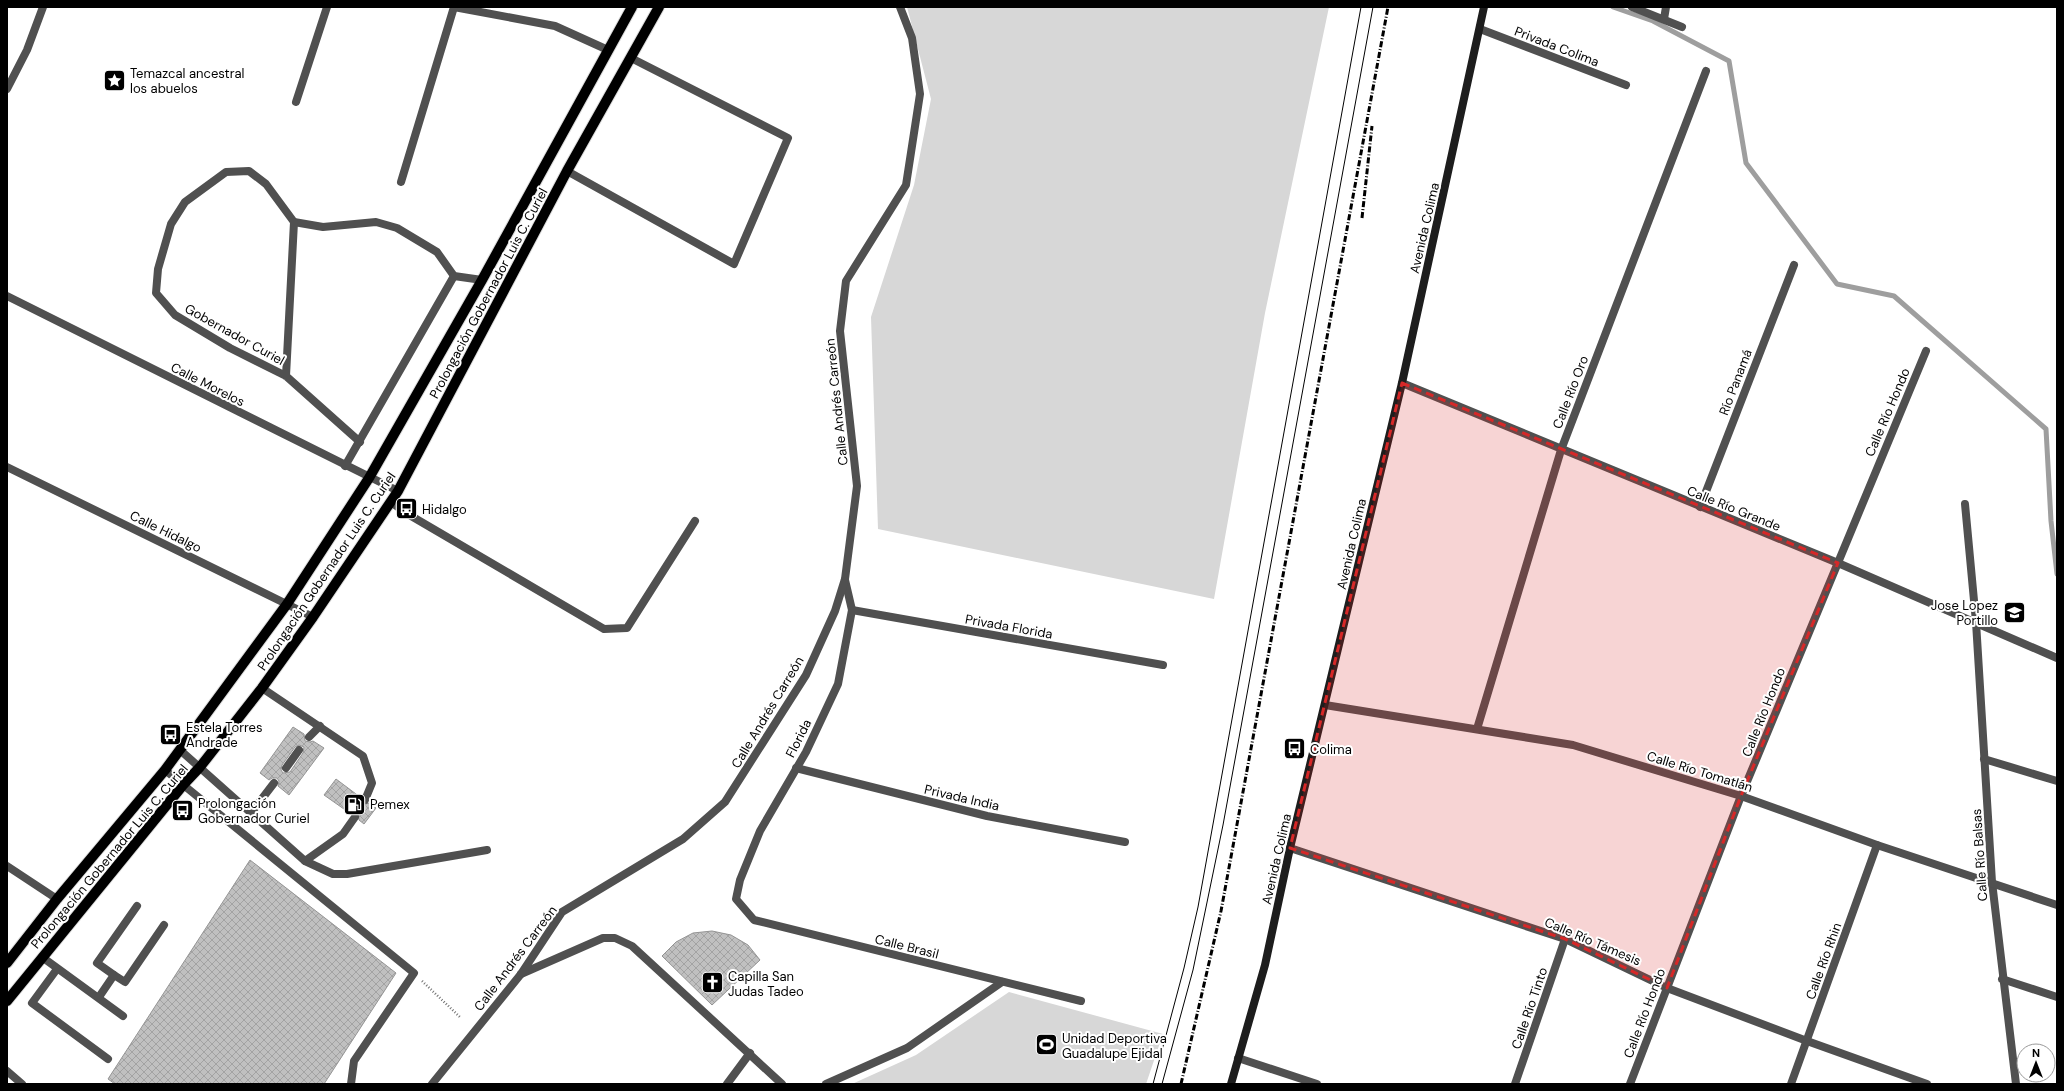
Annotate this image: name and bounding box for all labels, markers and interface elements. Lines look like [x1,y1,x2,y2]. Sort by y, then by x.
street label: Privada Colima [1512,23,1602,70]
place label: Temazcal ancestral los abuelos [130,65,244,97]
place icon: Temazcal ancestral los abuelos [101,67,127,93]
street label: Avenida Colima [1406,181,1443,275]
street label: Prolongación Gobernador Luis C. Curiel [426,185,551,401]
street label: Gobernador Curiel [182,300,288,369]
street label: Calle Andrés Carreón [821,338,852,466]
street label: Río Panamá [1715,347,1756,418]
street label: Calle Río Oro [1549,353,1592,431]
street label: Calle Morelos [168,359,248,410]
street label: Calle Río Hondo [1861,365,1914,459]
street label: Prolongación Gobernador Luis C. Curiel [253,469,399,674]
street label: Calle Río Grande [1684,482,1783,535]
bus stop icon: Hidalgo [393,496,419,522]
street label: Avenida Colima [1333,497,1370,591]
place label: Hidalgo [422,501,467,518]
street label: Calle Hidalgo [127,507,205,556]
place label: Jose Lopez Portillo [1931,597,1998,629]
school or university icon: Jose Lopez Portillo [2001,599,2027,625]
street label: Privada Florida [964,610,1054,643]
street label: Calle Andrés Carreón [727,653,808,771]
street label: Calle Río Hondo [1738,665,1789,759]
street label: Florida [782,716,815,760]
place label: Estela Torres Andrade [186,719,262,751]
bus stop icon: Estela Torres Andrade [157,721,183,747]
bus stop icon: Colima [1281,736,1307,762]
place label: Colima [1310,741,1352,758]
street label: Calle Río Tomatlán [1645,747,1755,796]
street label: Prolongación Gobernador Luis C. Curiel [27,761,192,952]
street label: Privada India [923,781,1001,814]
fuel station icon: Pemex [341,791,367,817]
place label: Prolongación Gobernador Curiel [198,795,310,827]
place label: Pemex [370,796,410,813]
bus stop icon: Prolongación Gobernador Curiel [170,797,196,823]
street label: Calle Río Balsas [1968,808,1991,902]
street label: Avenida Colima [1258,812,1295,906]
street label: Calle Andrés Carreón [470,902,561,1014]
street label: Calle Río Támesis [1542,913,1644,969]
street label: Calle Río Rhin [1802,920,1845,1002]
street label: Calle Brasil [873,930,941,963]
street label: Calle Río Tinto [1508,965,1551,1051]
street label: Calle Río Hondo [1620,966,1669,1060]
place label: Capilla San Judas Tadeo [728,968,804,1000]
church icon: Capilla San Judas Tadeo [700,970,726,996]
place label: Unidad Deportiva Guadalupe Ejidal [1062,1030,1167,1062]
sports icon: Unidad Deportiva Guadalupe Ejidal [1033,1032,1059,1058]
north arrow [2016,1043,2056,1083]
text: N [2032,1046,2040,1060]

